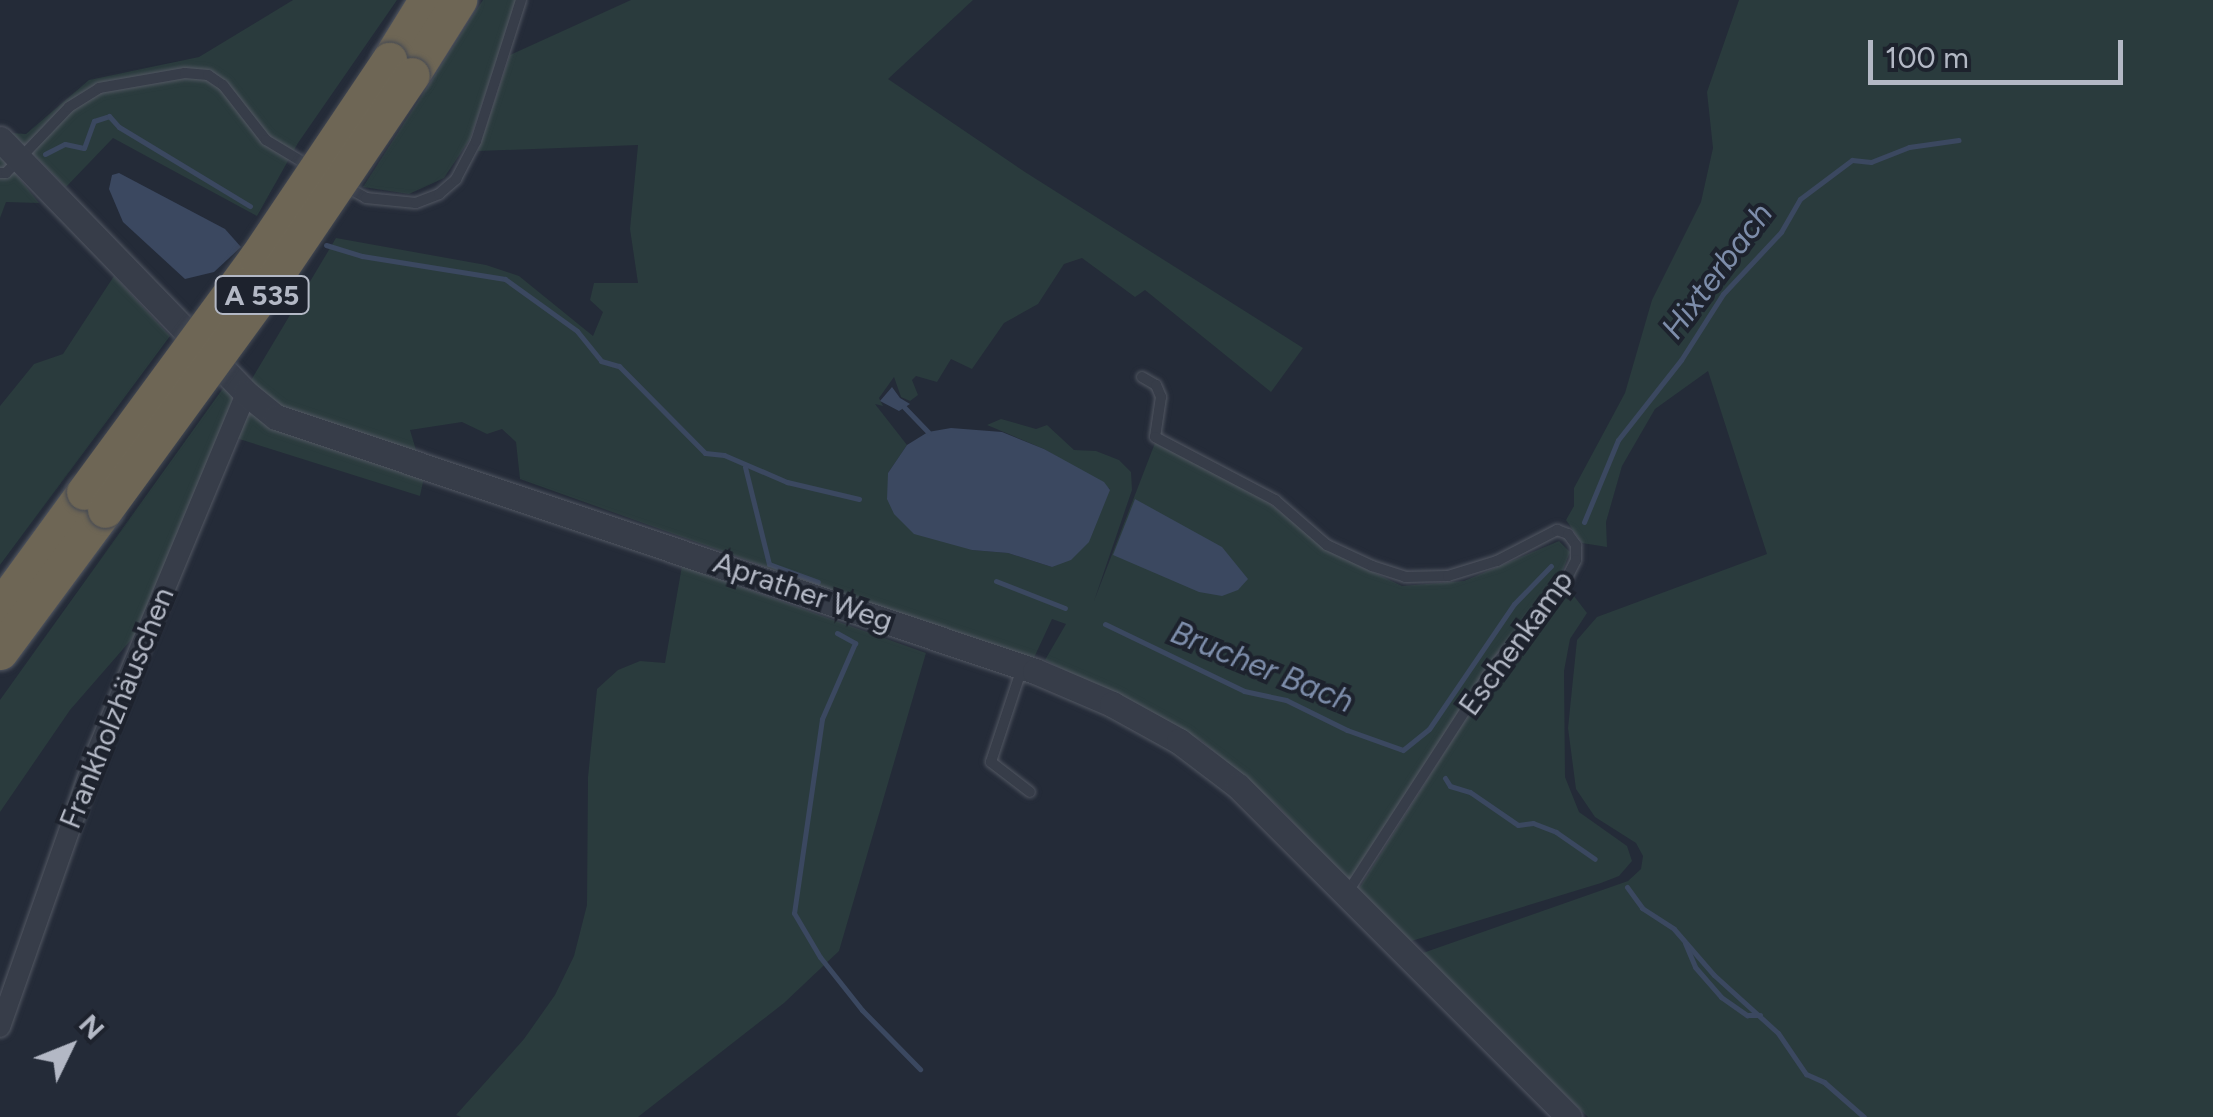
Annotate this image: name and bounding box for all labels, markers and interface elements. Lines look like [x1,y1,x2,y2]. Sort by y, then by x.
scale bar [1873,20,2128,82]
text: 100 m [1885,39,1969,76]
water label: Hixterbach [1653,195,1781,347]
road number: A 535 [214,272,310,318]
street label: Aprather Weg [709,545,897,639]
street label: Eschenkamp [1451,563,1581,723]
street label: Frankholzhäuschen [52,582,182,834]
water label: Brucher Bach [1165,613,1359,721]
north arrow [20,997,120,1097]
text: N [72,1007,112,1046]

